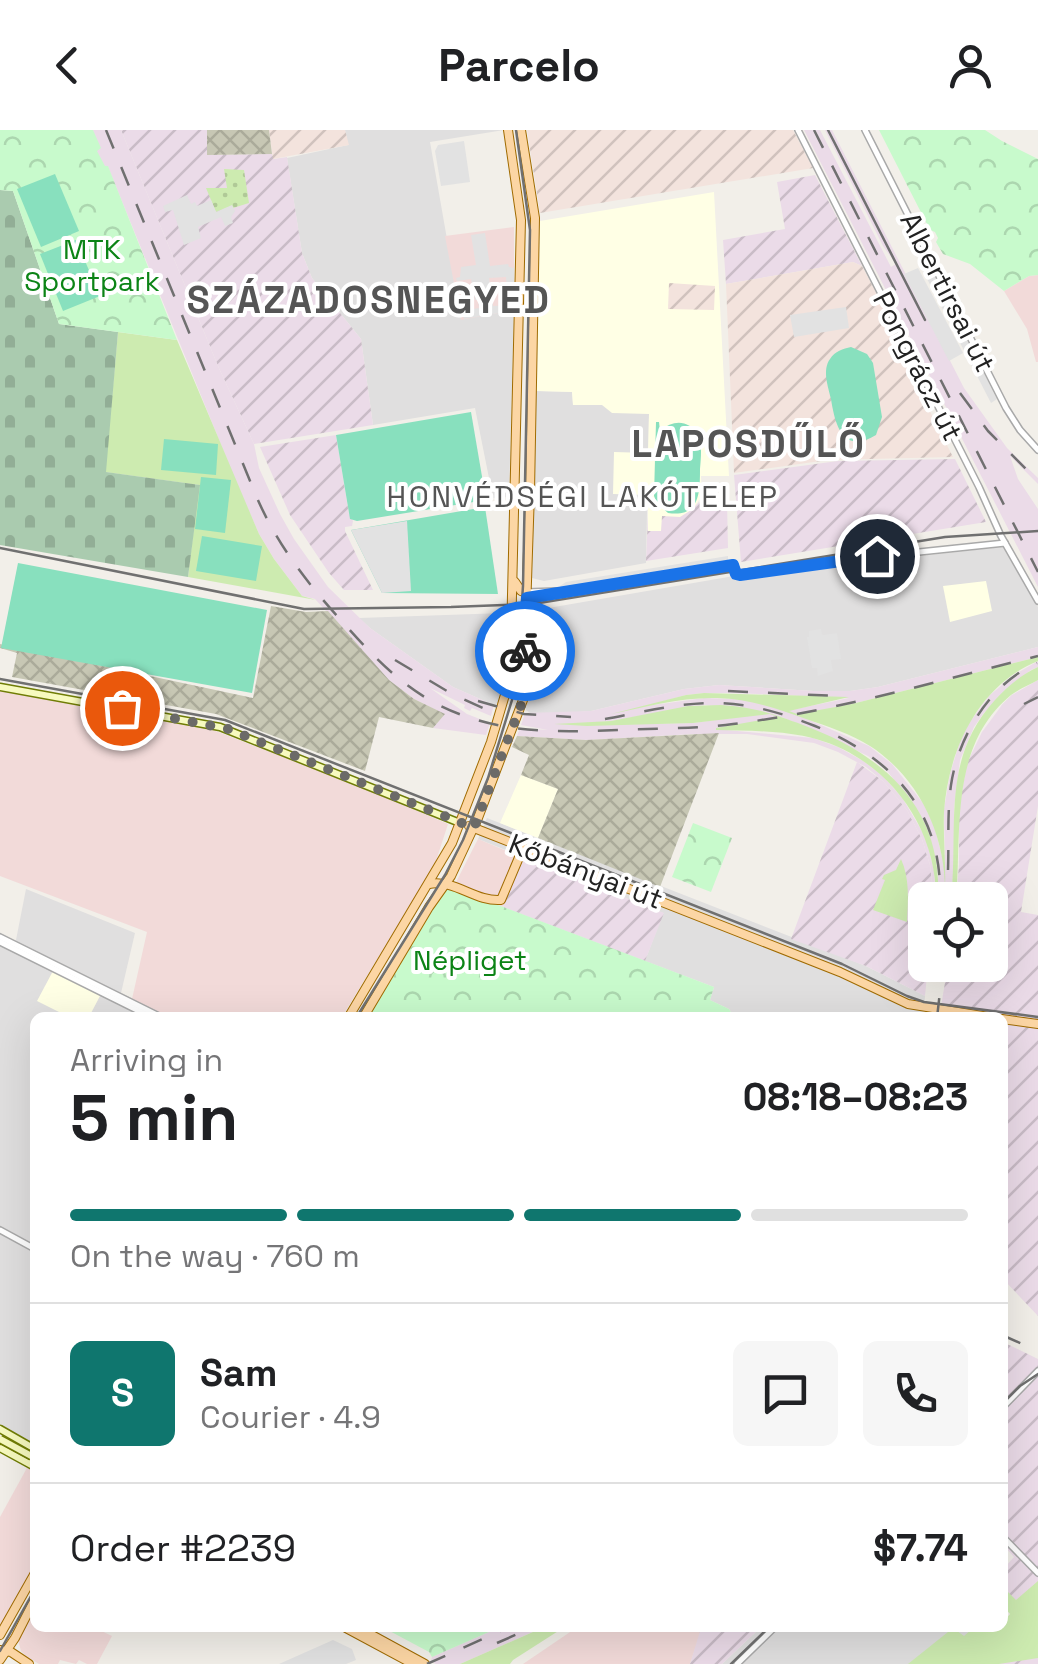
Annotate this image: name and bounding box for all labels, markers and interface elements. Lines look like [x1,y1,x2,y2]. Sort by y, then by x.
text: Parcelo [438,37,600,94]
icon: back [40,38,95,93]
icon: person [943,38,998,93]
street label: Albertirsai út [892,206,1004,378]
park label: MTK Sportpark [24,231,160,299]
district label: SZÁZADOSNEGYED [187,276,551,324]
street label: Pongrácz út [865,285,971,447]
district label: LAPOSDŰLŐ [632,420,866,468]
district label: HONVÉDSÉGI LAKÓTELEP [387,477,779,516]
pin [835,514,920,599]
icon: home [850,529,905,584]
courier [475,601,575,701]
icon: bike [498,624,553,679]
pin [80,666,165,751]
icon: bag [95,681,150,736]
street label: Kőbányai út [504,825,668,917]
map controls [908,882,1008,982]
button: locate [908,882,1008,982]
park label: Népliget [413,942,527,978]
text: Arriving in [70,1040,223,1080]
text: 08:18–08:23 [743,1073,968,1121]
text: 5 min [70,1076,238,1159]
text: On the way · 760 m [70,1236,360,1276]
button: chat [733,1341,838,1446]
button: phone [863,1341,968,1446]
text: Sam [200,1349,277,1397]
text: S [111,1369,134,1417]
text: Courier · 4.9 [200,1397,381,1437]
text: Order #2239 [70,1524,296,1572]
text: $7.74 [873,1524,968,1572]

